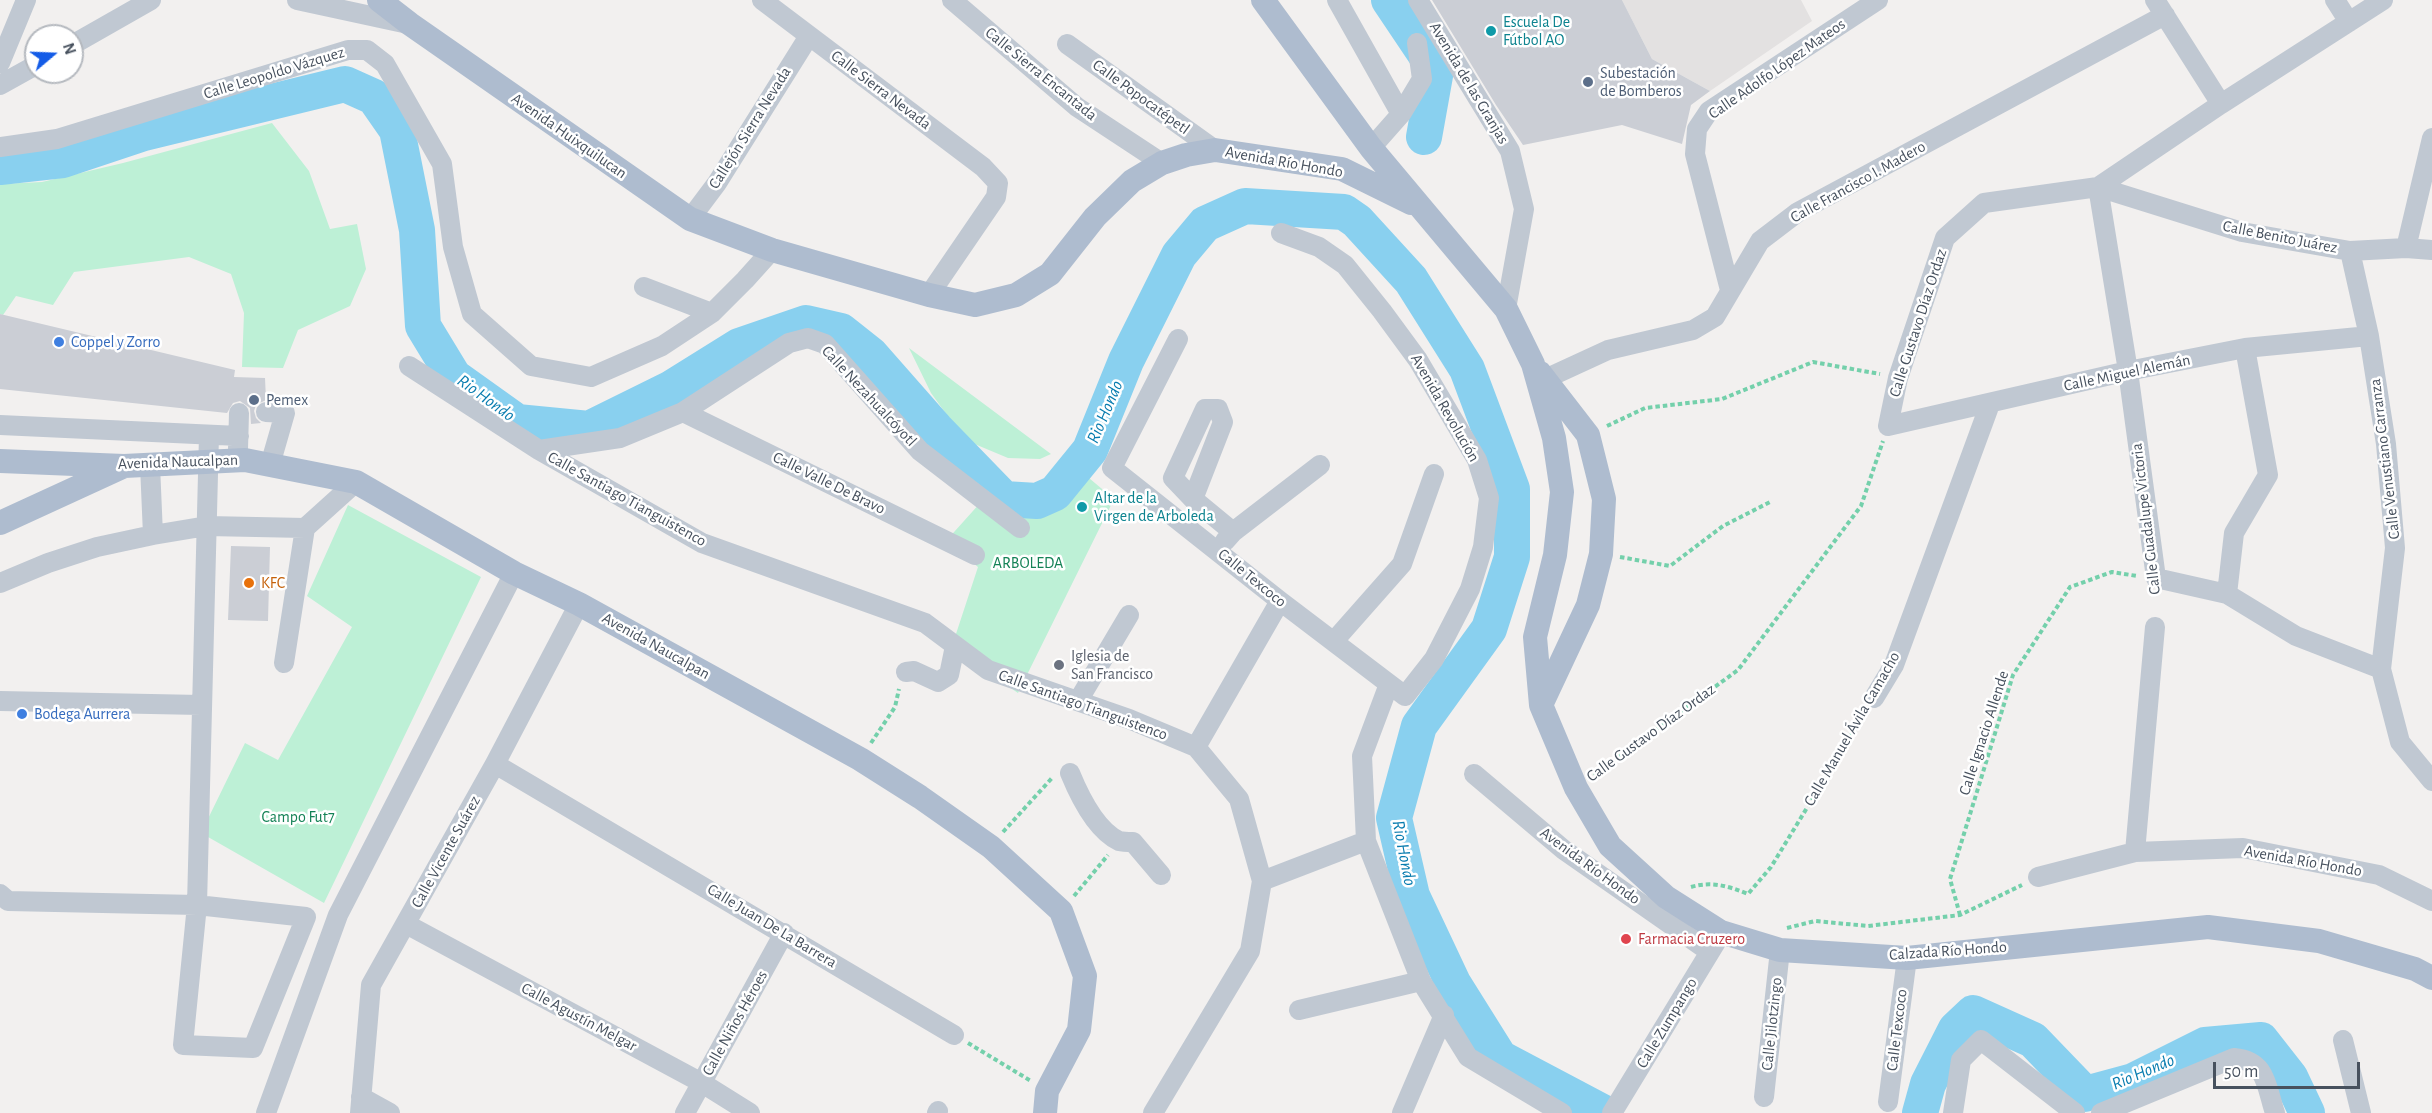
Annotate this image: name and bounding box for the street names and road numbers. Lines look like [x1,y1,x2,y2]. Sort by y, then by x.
street label: Calle Adolfo López Mateos [1705,14,1849,124]
street label: Avenida de las Granjas [1425,19,1513,147]
street label: Calle Sierra Encantada [981,23,1101,125]
street label: Calle Leopoldo Vázquez [201,42,347,104]
street label: Calle Sierra Nevada [827,46,935,134]
street label: Calle Popocatépetl [1089,55,1193,139]
street label: Callejón Sierra Nevada [705,63,795,193]
street label: Avenida Huixquilucan [508,89,630,183]
street label: Calle Francisco I. Madero [1787,137,1929,227]
street label: Avenida Río Hondo [1224,142,1344,182]
street label: Calle Benito Juárez [2221,216,2339,258]
street label: Calle Gustavo Díaz Ordaz [1885,246,1951,400]
street label: Calle Nezahualcóyotl [817,342,921,450]
street label: Calle Miguel Alemán [2062,350,2192,396]
street label: Avenida Revolución [1406,351,1484,465]
street label: Calle Venustiano Carranza [2366,378,2404,540]
street label: Calle Guadalupe Victoria [2127,442,2165,596]
street label: Calle Santiago Tianguistenco [544,447,710,551]
street label: Calle Valle De Bravo [770,448,888,518]
street label: Avenida Naucalpan [117,450,239,474]
street label: Calle Texcoco [1214,545,1290,611]
street label: Avenida Naucalpan [599,608,713,684]
street label: Calle Manuel Ávila Camacho [1800,648,1904,810]
street label: Calle Santiago Tianguistenco [996,665,1170,745]
street label: Calle Ignacio Allende [1955,668,2013,798]
street label: Calle Gustavo Díaz Ordaz [1583,680,1719,786]
street label: Calle Vicente Suárez [407,793,485,911]
street label: Avenida Río Hondo [1536,823,1644,909]
street label: Avenida Río Hondo [2243,841,2363,881]
street label: Calle Juan De La Barrera [704,880,840,972]
street label: Calzada Río Hondo [1889,937,2007,965]
street label: Calle Niños Héroes [698,967,772,1079]
street label: Calle Zumpango [1633,974,1701,1072]
street label: Calle Jilotzingo [1758,976,1786,1072]
street label: Calle Agustín Melgar [518,978,640,1056]
street label: Calle Texcoco [1882,988,1912,1072]

